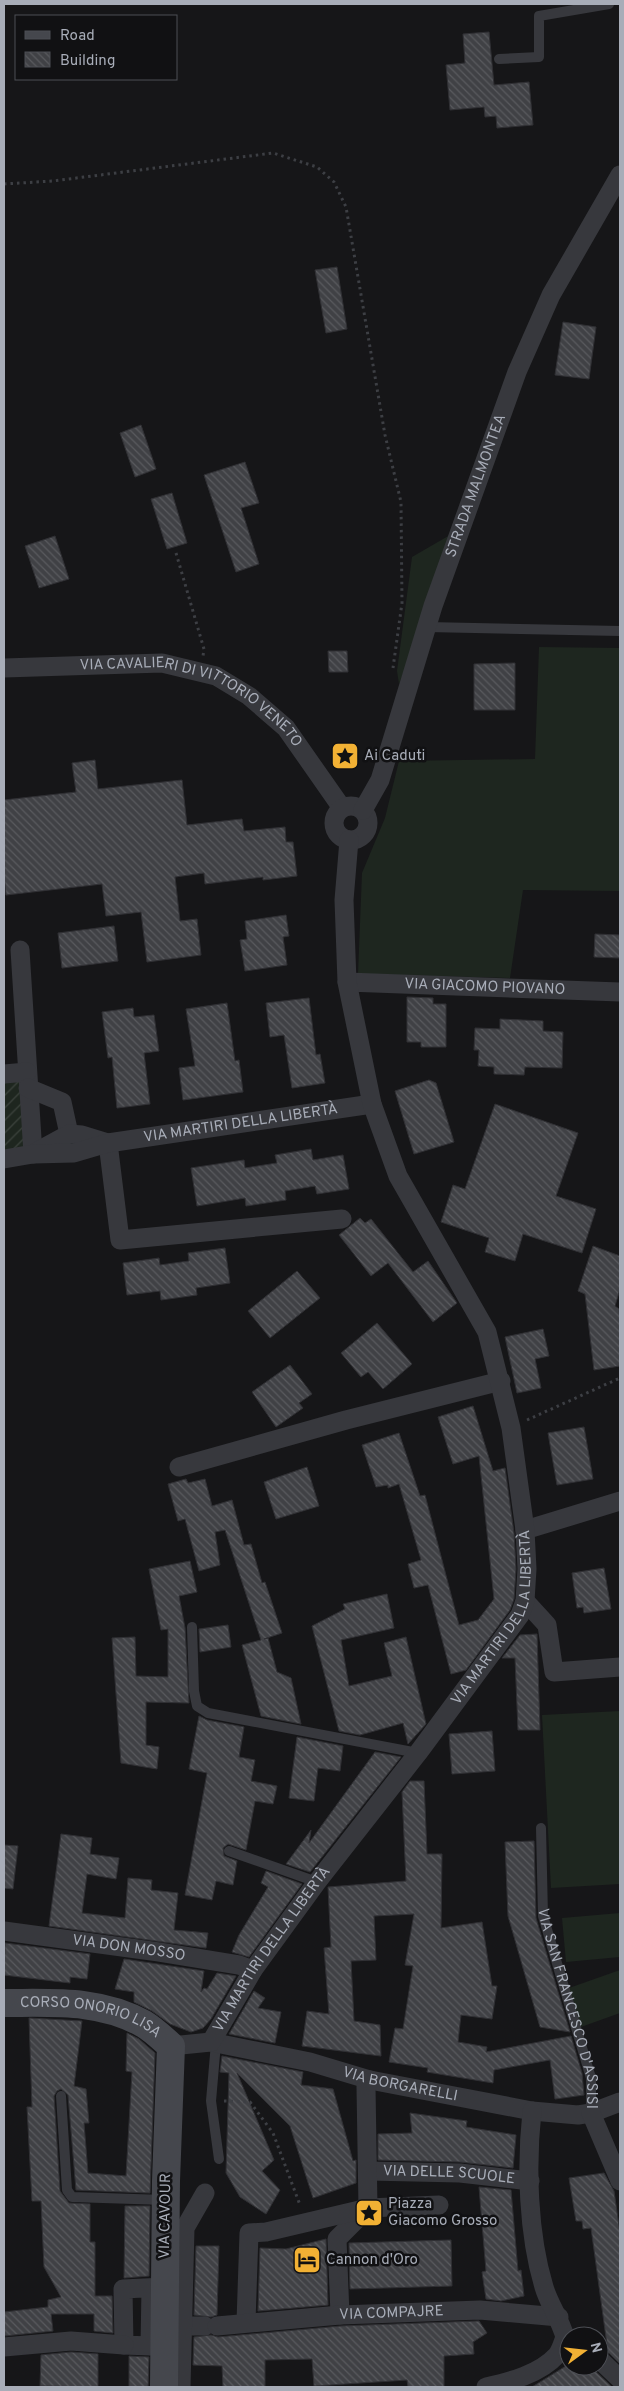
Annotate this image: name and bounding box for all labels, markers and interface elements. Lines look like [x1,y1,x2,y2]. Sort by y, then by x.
legend [15,15,178,80]
text: Road [60,27,95,46]
text: Building [60,52,115,71]
street label: STRADA MALMONTEA [442,412,511,560]
street label: VIA CAVALIERI DI VITTORIO VENETO [79,653,306,751]
place icon: Ai Caduti [330,741,360,771]
place label: Ai Caduti [364,747,425,766]
street label: VIA GIACOMO PIOVANO [404,975,566,999]
street label: VIA MARTIRI DELLA LIBERTÀ [142,1099,339,1147]
street label: VIA MARTIRI DELLA LIBERTÀ [447,1529,537,1709]
street label: VIA MARTIRI DELLA LIBERTÀ [209,1862,335,2036]
street label: VIA SAN FRANCESCO D'ASSISI [533,1908,601,2109]
street label: VIA DON MOSSO [71,1931,187,1966]
street label: CORSO ONORIO LISA [20,1993,165,2042]
street label: VIA BORGARELLI [340,2063,459,2106]
street label: VIA DELLE SCUOLE [383,2162,516,2189]
street label: VIA CAVOUR [156,2173,176,2259]
place label: Piazza Giacomo Grosso [388,2195,497,2231]
place icon: Piazza Giacomo Grosso [354,2198,384,2228]
hotel icon: Cannon d'Oro [292,2245,322,2275]
place label: Cannon d'Oro [326,2251,418,2270]
street label: VIA COMPAJRE [339,2302,444,2325]
north arrow [559,2326,609,2376]
text: N [586,2341,605,2355]

